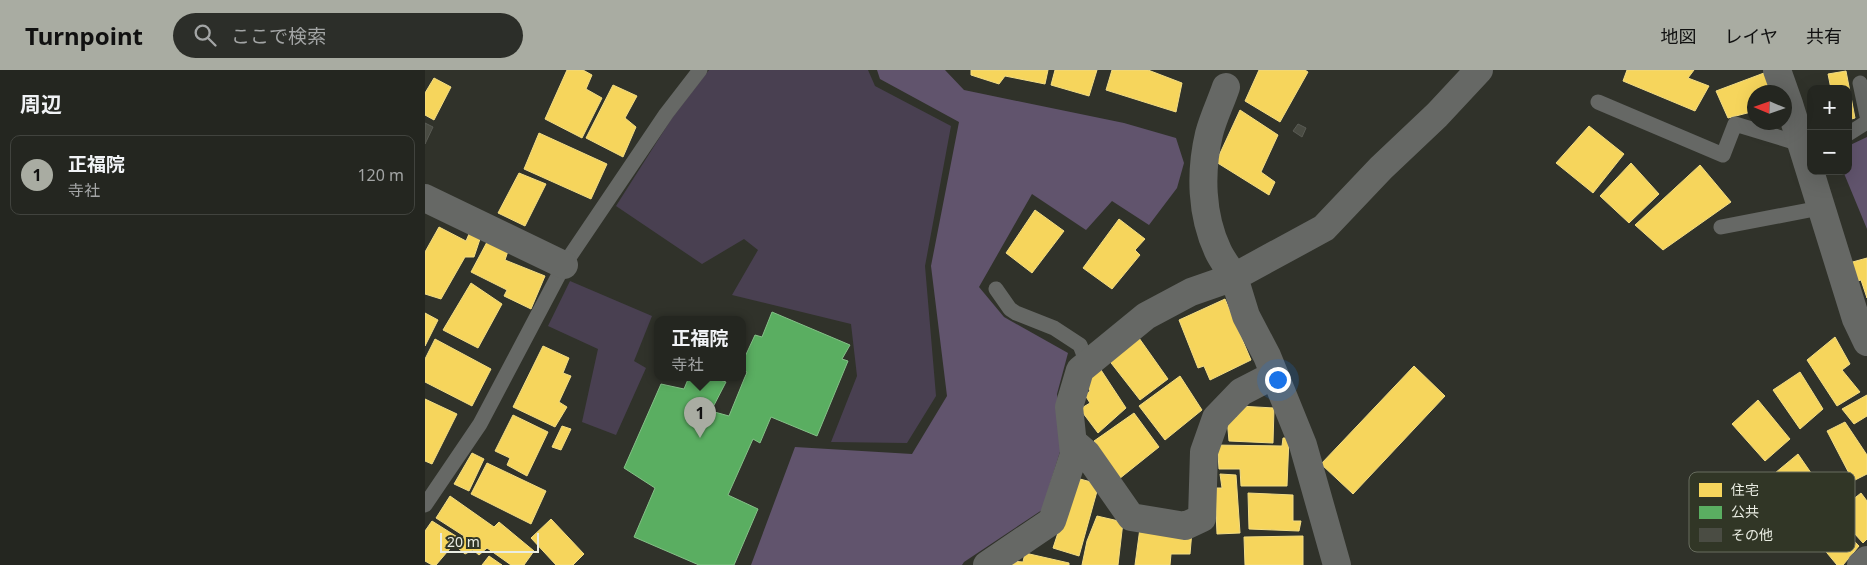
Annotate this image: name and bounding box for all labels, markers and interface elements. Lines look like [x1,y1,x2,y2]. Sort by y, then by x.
search box [173,13,523,58]
text: Turnpoint [25,19,143,52]
icon: search [191,21,219,49]
text: ここで検索 [231,23,326,49]
text: 地図 [1661,24,1697,48]
text: レイヤ [1725,24,1778,48]
text: 共有 [1806,24,1842,48]
north arrow [1747,85,1792,130]
map controls [1807,85,1852,175]
button: + [1807,85,1852,130]
text: 周辺 [20,90,62,118]
button: − [1807,130,1852,175]
text: 正福院 [68,151,125,177]
text: 1 [32,164,42,186]
text: 120 m [357,164,404,186]
text: 寺社 [68,179,100,201]
popup [654,316,746,381]
text: 正福院 [671,325,729,351]
text: 寺社 [671,353,704,375]
your location [1265,367,1291,393]
pin: 1 [684,397,716,438]
legend [1689,472,1855,552]
text: 住宅 [1731,480,1759,499]
text: 公共 [1731,502,1759,521]
text: その他 [1731,525,1773,544]
scale bar [440,530,539,553]
text: 20 m [447,532,480,551]

